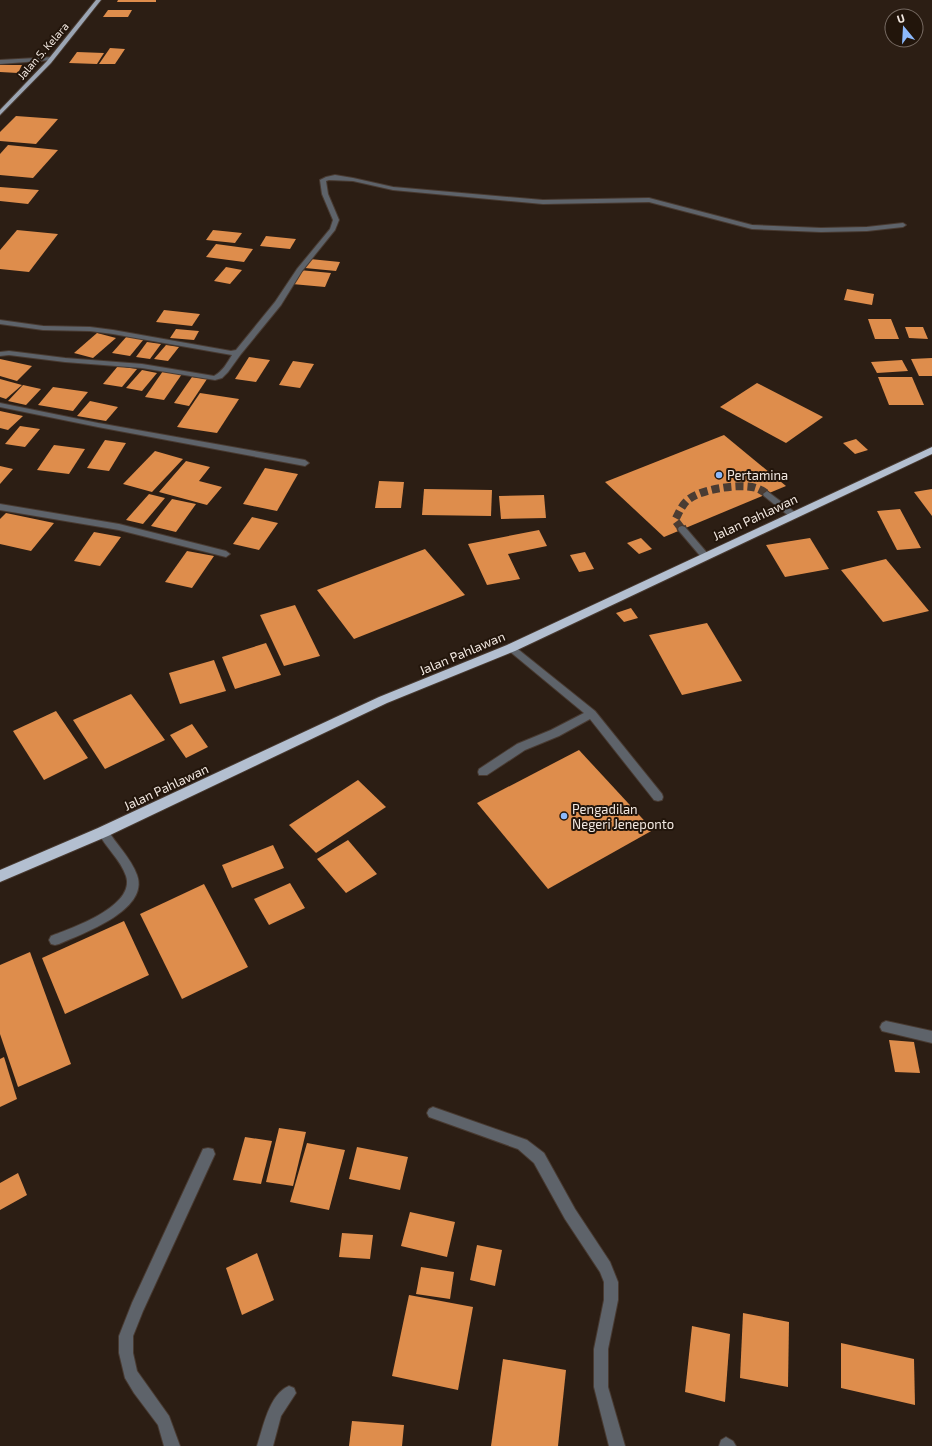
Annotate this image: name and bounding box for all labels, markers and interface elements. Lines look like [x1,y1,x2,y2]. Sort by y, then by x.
north arrow [884,8,924,48]
text: U [895,11,906,25]
street label: Jalan S. Kelara [14,20,71,82]
place label: Pertamina [727,467,788,483]
marker: Pertamina [714,470,724,480]
street label: Jalan Pahlawan [710,490,800,544]
street label: Jalan Pahlawan [417,628,507,678]
street label: Jalan Pahlawan [121,760,211,814]
place label: Pengadilan Negeri Jeneponto [572,801,674,832]
marker: Pengadilan Negeri Jeneponto [559,811,569,821]

